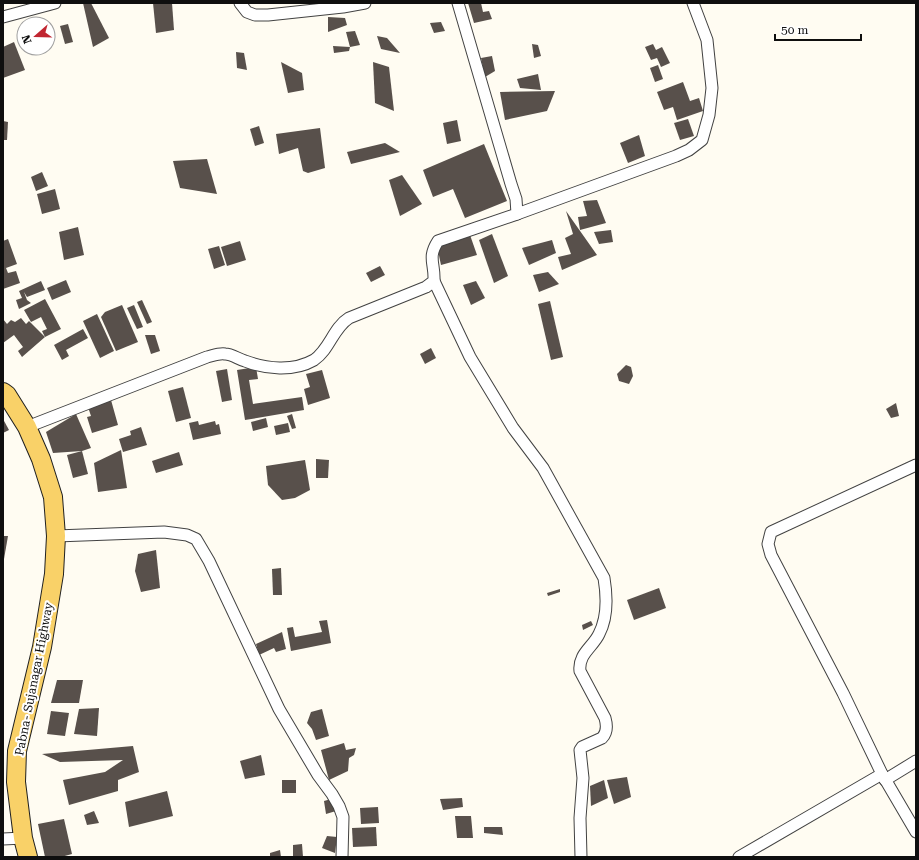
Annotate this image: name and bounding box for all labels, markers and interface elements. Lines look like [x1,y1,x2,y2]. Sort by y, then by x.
north arrow [16,16,56,56]
scale bar [775,16,861,42]
text: 50 m [781,23,808,37]
text: N [19,33,35,45]
street label: Pabna- Sujanagar Highway [12,600,56,757]

